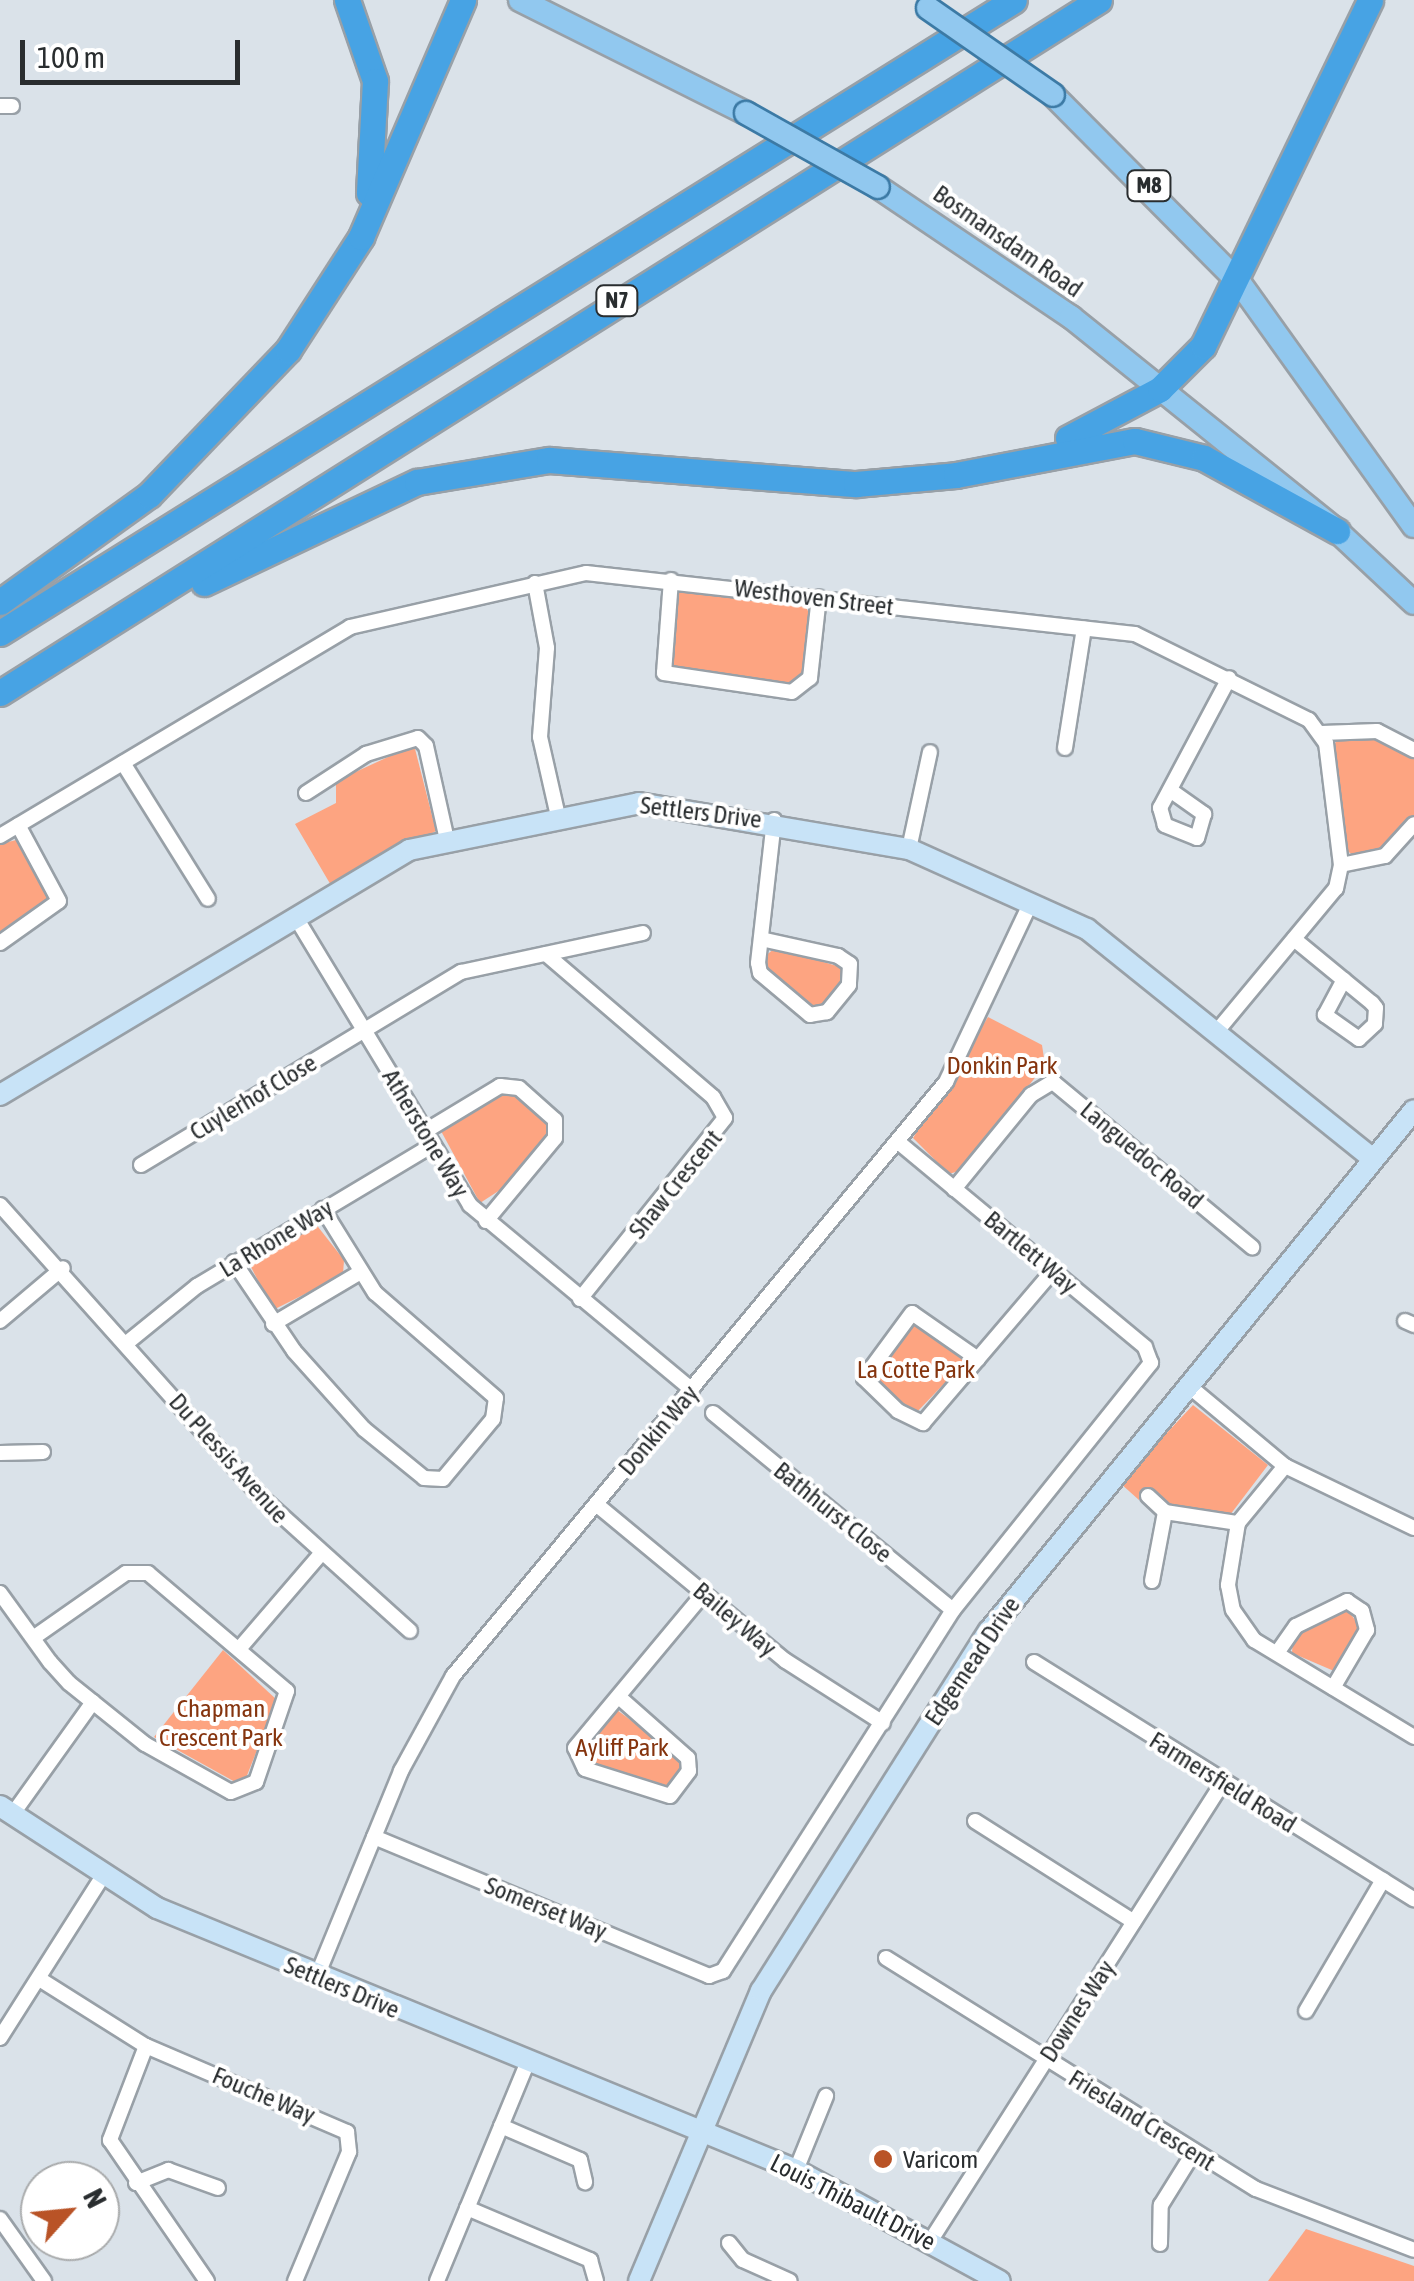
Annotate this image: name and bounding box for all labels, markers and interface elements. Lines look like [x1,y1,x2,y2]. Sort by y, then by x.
scale bar [25,20,245,82]
text: 100 m [37,40,105,74]
road number: M8 [1124,169,1174,203]
street label: Bosmansdam Road [927,178,1089,304]
road number: N7 [594,284,640,318]
street label: Westhoven Street [733,572,895,622]
street label: Settlers Drive [639,790,763,834]
street label: Cuylerhof Close [184,1047,322,1147]
park label: Donkin Park [946,1050,1058,1080]
street label: Atherstone Way [376,1064,476,1202]
street label: Languedoc Road [1074,1095,1210,1215]
street label: Shaw Crescent [622,1124,728,1244]
street label: La Rhone Way [214,1192,338,1284]
street label: Bartlett Way [978,1204,1084,1300]
park label: La Cotte Park [857,1354,975,1384]
street label: Donkin Way [612,1379,704,1481]
street label: Du Plessis Avenue [163,1387,295,1529]
street label: Bathhurst Close [768,1455,898,1569]
street label: Bailey Way [687,1575,783,1663]
street label: Edgemead Drive [918,1591,1026,1731]
park label: Chapman Crescent Park [159,1694,283,1753]
street label: Farmersfield Road [1144,1725,1302,1839]
park label: Ayliff Park [575,1732,669,1762]
street label: Somerset Way [481,1870,611,1946]
street label: Settlers Drive [280,1949,404,2025]
street label: Downes Way [1033,1954,1121,2068]
street label: Fouche Way [208,2060,320,2130]
street label: Friesland Crescent [1063,2063,1221,2177]
place label: Varicom [903,2144,978,2174]
street label: Louis Thibault Drive [765,2148,941,2256]
marker: Varicom [872,2148,894,2170]
north arrow [20,2161,120,2261]
text: N [77,2184,113,2213]

